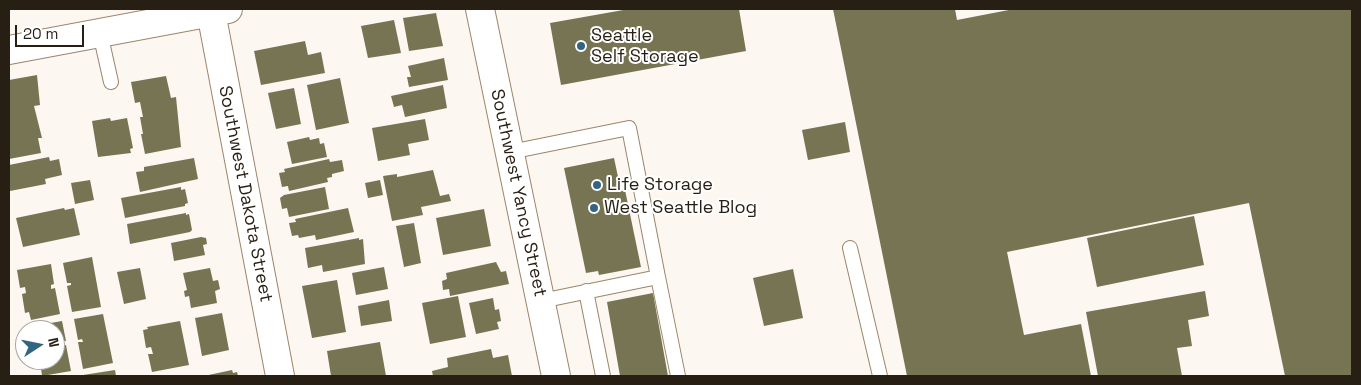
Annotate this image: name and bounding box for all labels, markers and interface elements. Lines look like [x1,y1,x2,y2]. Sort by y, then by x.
scale bar [18,15,86,47]
text: 20 m [23,24,58,43]
place label: Seattle Self Storage [591,25,699,68]
marker: Seattle Self Storage [575,40,587,52]
street label: Southwest Dakota Street [213,84,277,304]
street label: Southwest Yancy Street [485,87,551,299]
place label: Life Storage [607,174,713,196]
marker: Life Storage [591,179,603,191]
place label: West Seattle Blog [604,197,757,219]
marker: West Seattle Blog [588,202,600,214]
north arrow [15,320,65,370]
text: N [44,336,63,349]

